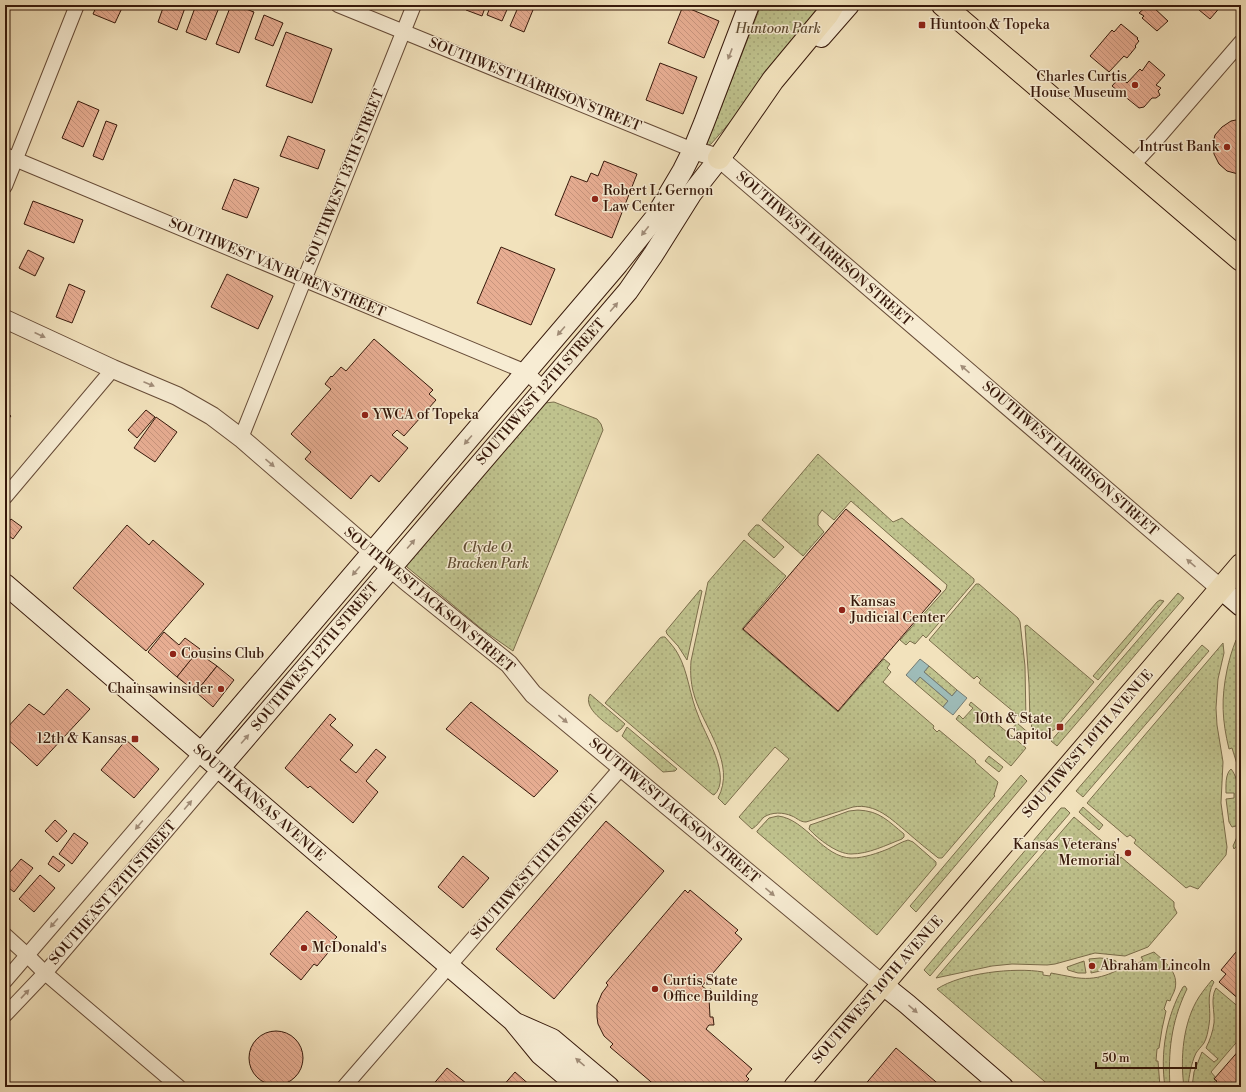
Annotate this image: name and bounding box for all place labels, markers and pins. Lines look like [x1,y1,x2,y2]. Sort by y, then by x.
place label: Huntoon & Topeka [930,16,1051,34]
marker: Huntoon & Topeka [917,20,927,30]
place label: Charles Curtis House Museum [1030,68,1127,102]
marker: Charles Curtis House Museum [1130,80,1140,90]
place label: Intrust Bank [1139,138,1220,156]
marker: Intrust Bank [1222,142,1232,152]
place label: Robert L. Gernon Law Center [603,182,714,216]
marker: Robert L. Gernon Law Center [590,194,600,204]
place label: YWCA of Topeka [372,406,480,424]
marker: YWCA of Topeka [360,410,370,420]
place label: Kansas Judicial Center [849,593,945,627]
marker: Kansas Judicial Center [837,605,847,615]
place label: Cousins Club [181,645,264,663]
marker: Cousins Club [168,649,178,659]
place label: Chainsawinsider [107,680,213,698]
marker: Chainsawinsider [216,684,226,694]
place label: 10th & State Capitol [974,710,1052,744]
marker: 10th & State Capitol [1055,722,1065,732]
place label: 12th & Kansas [37,730,127,748]
marker: 12th & Kansas [130,734,140,744]
place label: Kansas Veterans' Memorial [1013,836,1120,870]
marker: Kansas Veterans' Memorial [1123,848,1133,858]
place label: McDonald's [312,939,387,957]
marker: McDonald's [299,943,309,953]
place label: Abraham Lincoln [1099,957,1211,975]
marker: Abraham Lincoln [1087,961,1097,971]
place label: Curtis State Office Building [663,972,759,1006]
marker: Curtis State Office Building [650,984,660,994]

